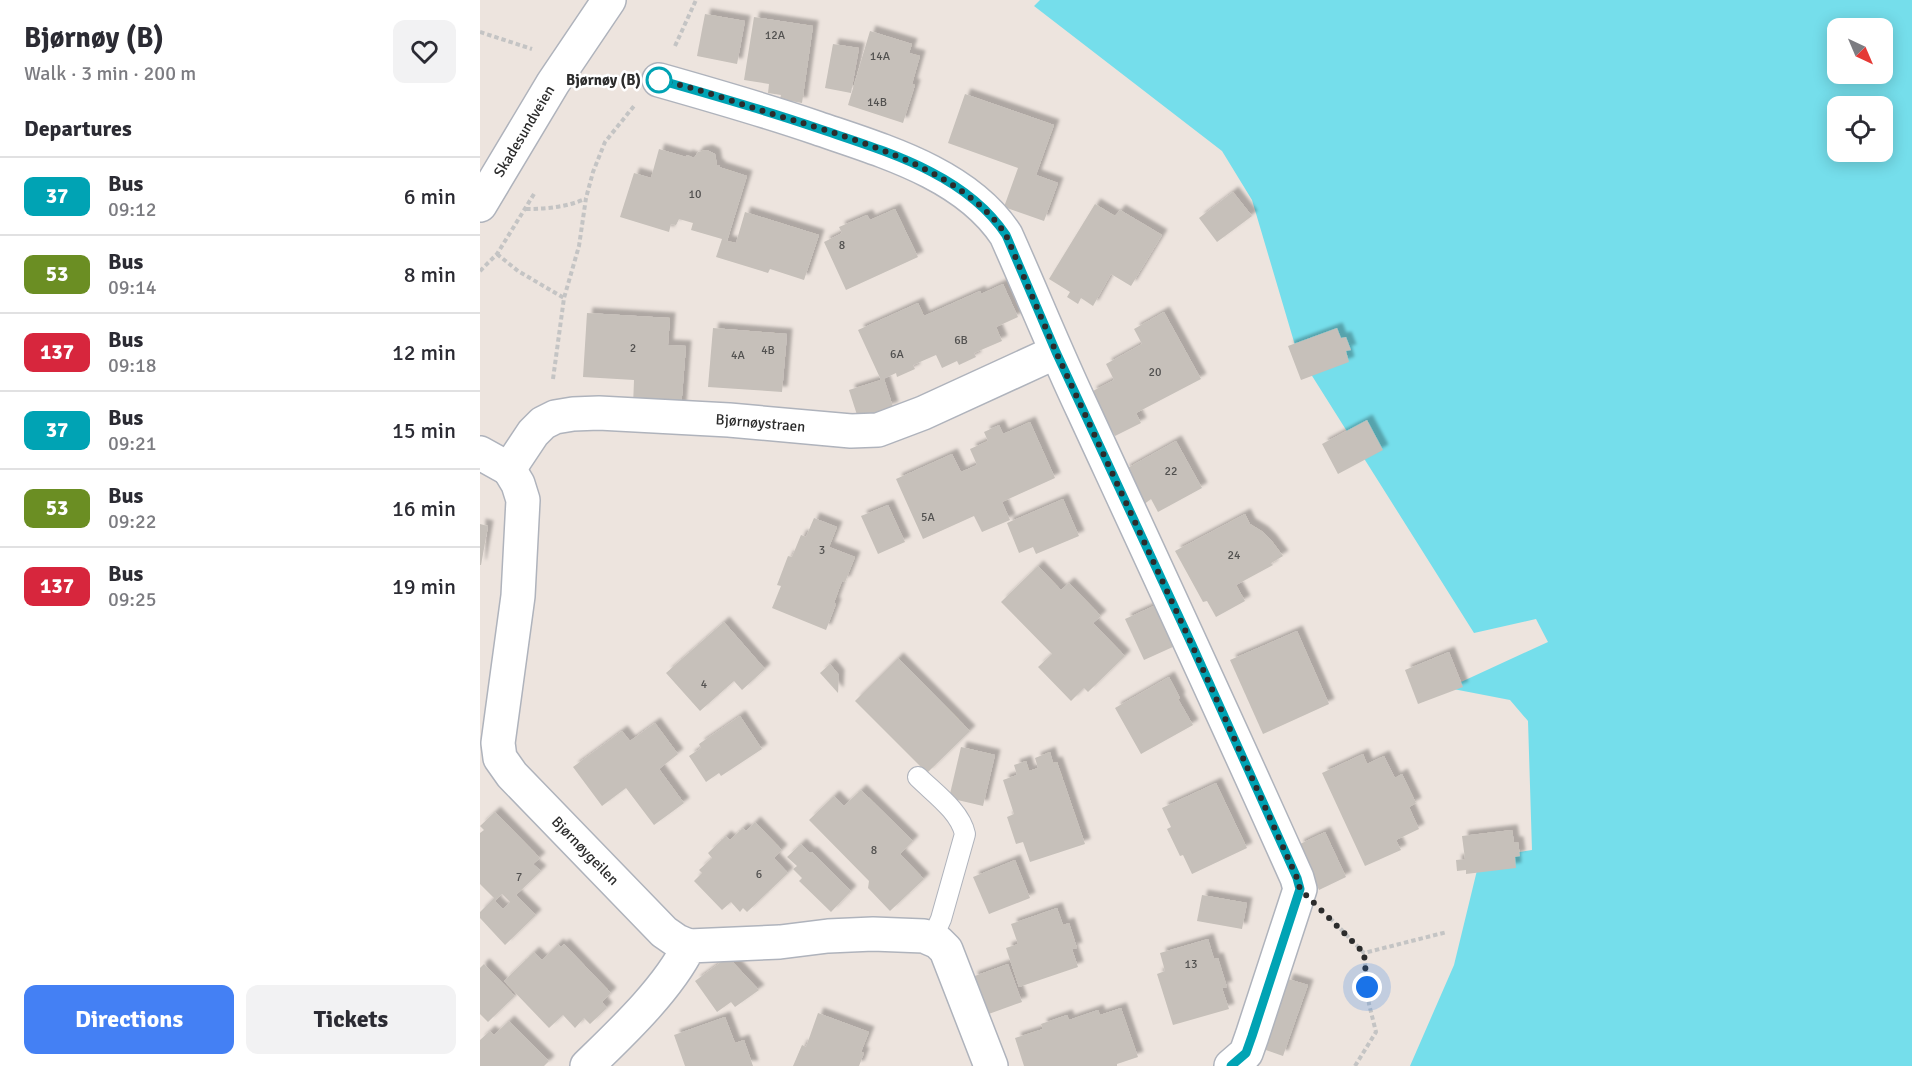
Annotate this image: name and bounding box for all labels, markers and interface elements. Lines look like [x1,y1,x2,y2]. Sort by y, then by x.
north arrow [1827,18,1893,84]
map controls [1827,18,1893,162]
button: heart [393,20,456,83]
text: Bjørnøy (B) [24,21,164,55]
house number: 12A [765,28,786,43]
house number: 14A [870,49,891,64]
text: Walk · 3 min · 200 m [24,61,196,86]
marker: Bjørnøy (B) [646,67,672,93]
place label: Bjørnøy (B) [566,71,641,89]
street label: Skadesundveien [490,82,559,180]
house number: 14B [867,95,887,110]
button: locate [1827,96,1893,162]
text: Departures [24,115,132,142]
text: Bus [108,170,143,197]
text: 37 [46,183,68,209]
text: 6 min [404,183,456,210]
house number: 10 [689,187,701,202]
text: 09:12 [108,197,157,222]
house number: 8 [839,238,845,253]
text: Bus [108,248,143,275]
text: 53 [46,261,68,287]
text: 8 min [404,261,456,288]
text: 09:14 [108,275,157,300]
text: Bus [108,326,143,353]
house number: 6B [954,333,968,348]
text: 137 [40,339,74,365]
text: 12 min [392,339,456,366]
house number: 2 [630,341,636,356]
house number: 4B [761,343,775,358]
house number: 6A [890,347,905,362]
house number: 4A [731,348,746,363]
text: 09:18 [108,353,157,378]
house number: 20 [1149,365,1161,380]
text: Bus [108,404,143,431]
street label: Bjørnøystraen [715,410,806,436]
text: 37 [46,417,68,443]
text: 15 min [392,417,456,444]
text: 09:21 [108,431,157,456]
house number: 22 [1165,464,1177,479]
text: Bus [108,482,143,509]
text: 53 [46,495,68,521]
text: 16 min [392,495,456,522]
text: 09:22 [108,509,157,534]
house number: 5A [921,510,936,525]
house number: 3 [819,543,825,558]
house number: 24 [1228,548,1241,563]
text: Bus [108,560,143,587]
text: 137 [40,573,74,599]
text: 19 min [392,573,456,600]
text: 09:25 [108,587,157,612]
house number: 4 [701,677,708,692]
street label: Bjørnøygeilen [548,812,623,889]
house number: 8 [871,843,877,858]
house number: 6 [756,867,762,882]
house number: 7 [516,870,522,885]
house number: 13 [1185,957,1197,972]
your location [1352,972,1382,1002]
button: Directions [24,985,234,1054]
button: Tickets [246,985,456,1054]

